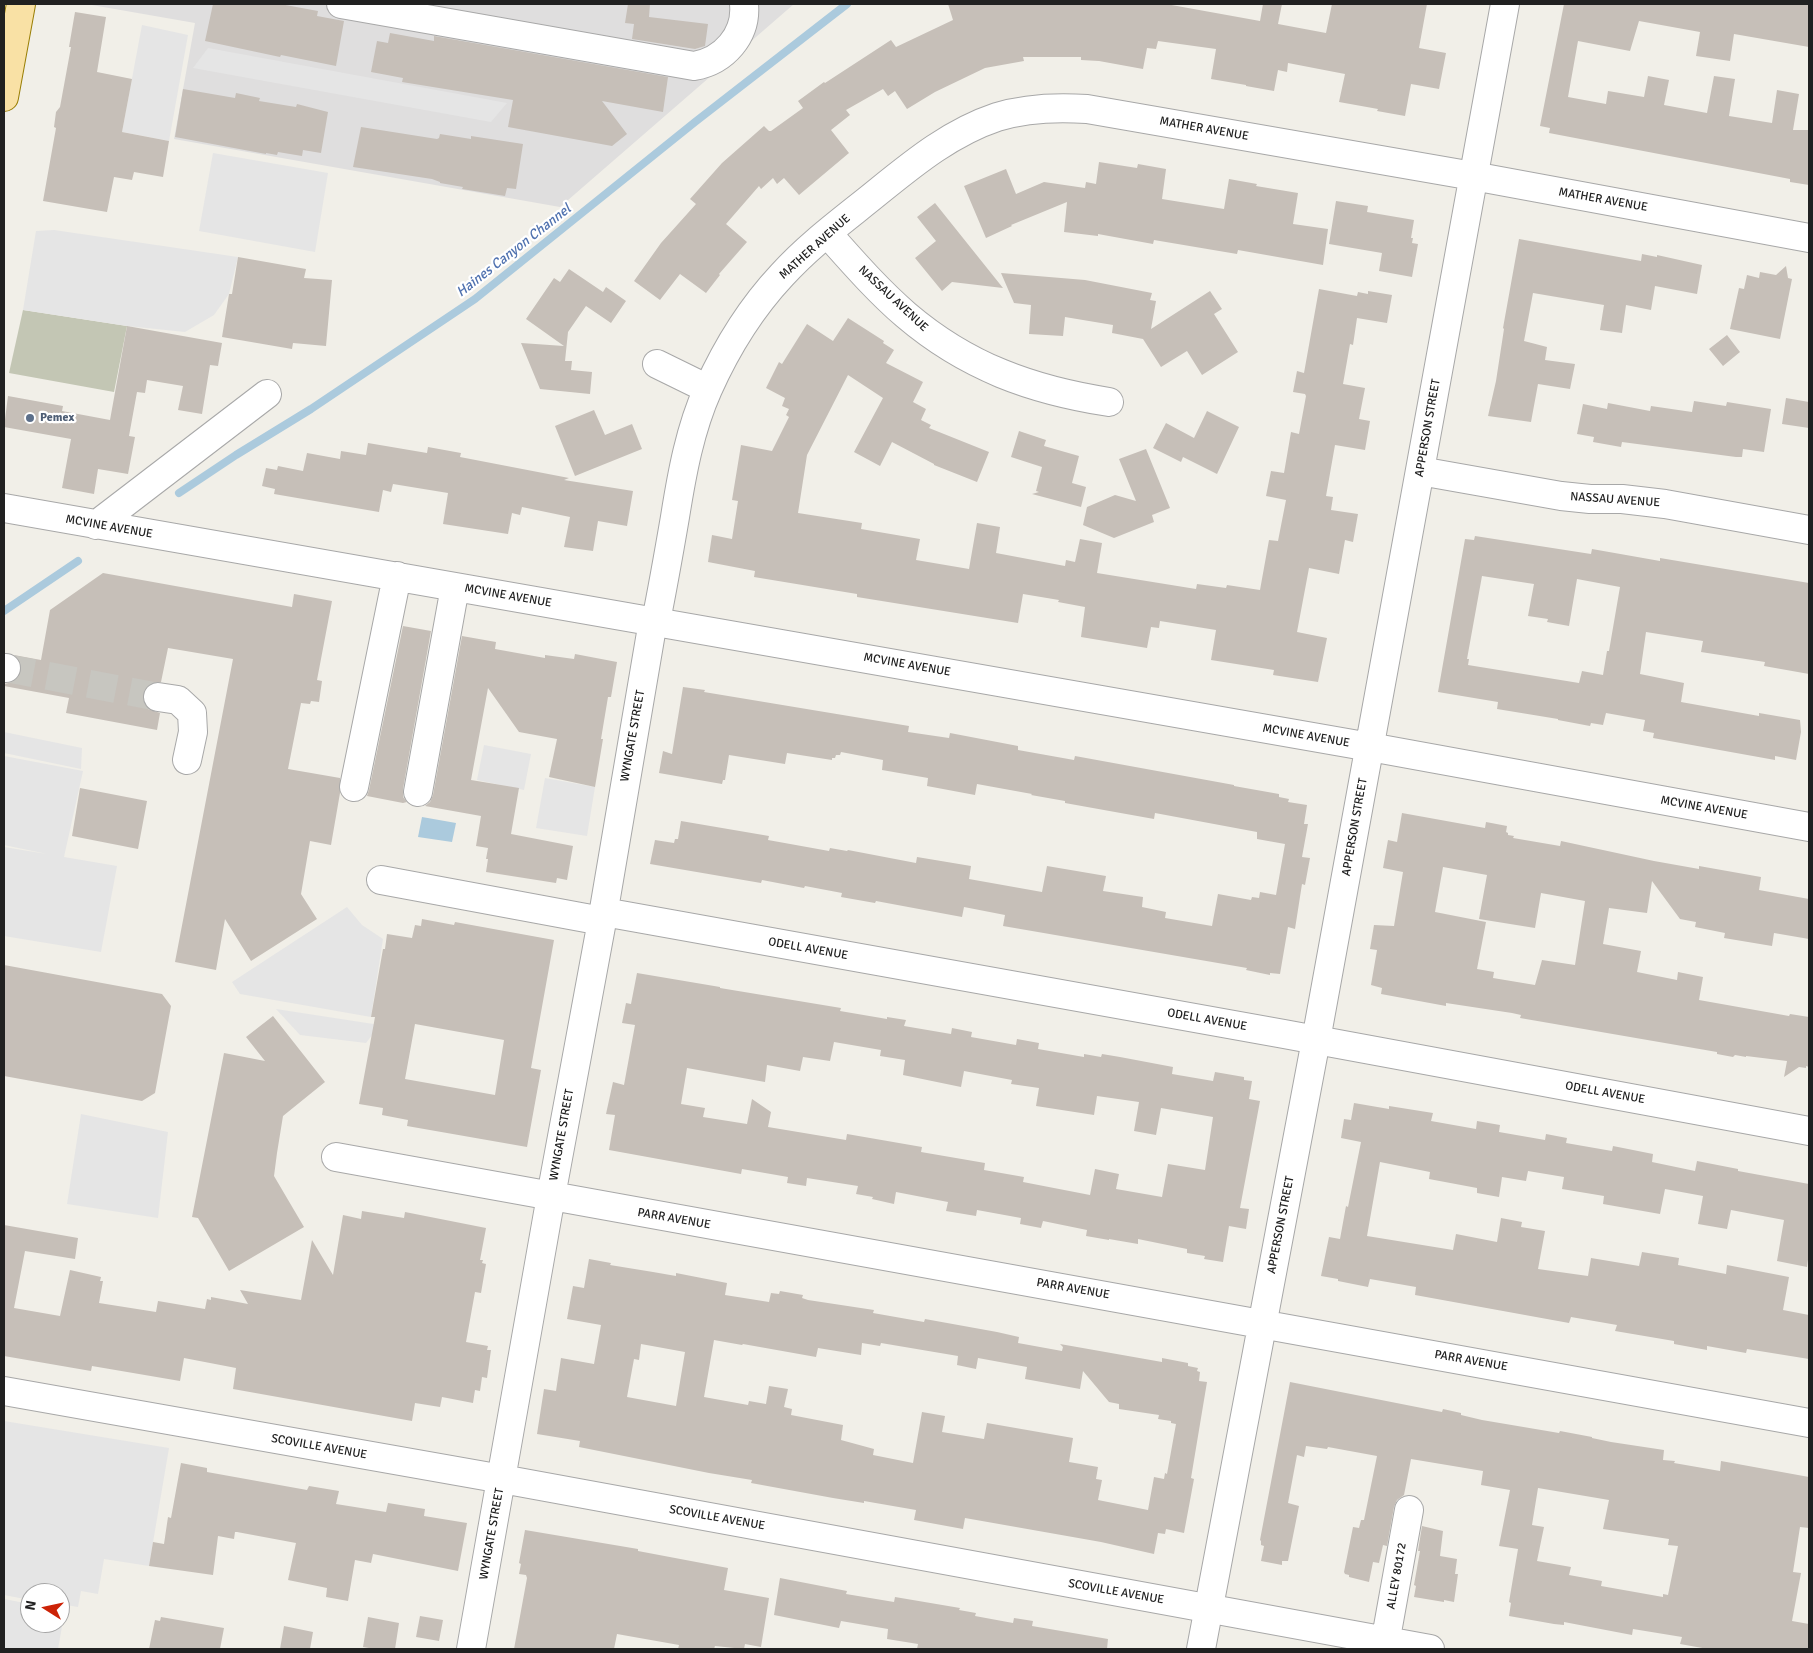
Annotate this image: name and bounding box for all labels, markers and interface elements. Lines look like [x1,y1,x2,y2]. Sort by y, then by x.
street label: MATHER AVENUE [1158,114,1250,144]
street label: MATHER AVENUE [1557,185,1649,215]
water label: Haines Canyon Channel [453,201,575,301]
street label: MATHER AVENUE [777,211,853,283]
street label: NASSAU AVENUE [855,263,931,335]
street label: APPERSON STREET [1412,378,1444,478]
place label: Pemex [40,411,74,425]
marker: Pemex [24,412,36,424]
street label: NASSAU AVENUE [1570,490,1660,510]
street label: MCVINE AVENUE [64,512,154,542]
street label: MCVINE AVENUE [463,581,553,611]
street label: MCVINE AVENUE [862,650,952,680]
street label: WYNGATE STREET [618,689,648,783]
street label: MCVINE AVENUE [1261,721,1351,751]
street label: APPERSON STREET [1339,777,1371,877]
street label: MCVINE AVENUE [1659,793,1749,823]
street label: ODELL AVENUE [767,935,849,963]
street label: ODELL AVENUE [1166,1006,1248,1034]
street label: ODELL AVENUE [1564,1079,1646,1107]
street label: WYNGATE STREET [547,1088,577,1182]
street label: APPERSON STREET [1264,1175,1298,1275]
street label: PARR AVENUE [636,1205,712,1233]
street label: PARR AVENUE [1035,1275,1111,1303]
street label: PARR AVENUE [1433,1347,1509,1375]
street label: SCOVILLE AVENUE [270,1431,368,1463]
street label: WYNGATE STREET [477,1487,507,1581]
street label: SCOVILLE AVENUE [668,1502,766,1534]
street label: ALLEY 80172 [1384,1542,1410,1610]
street label: SCOVILLE AVENUE [1067,1576,1165,1608]
north arrow [20,1583,70,1633]
text: N [22,1599,40,1612]

